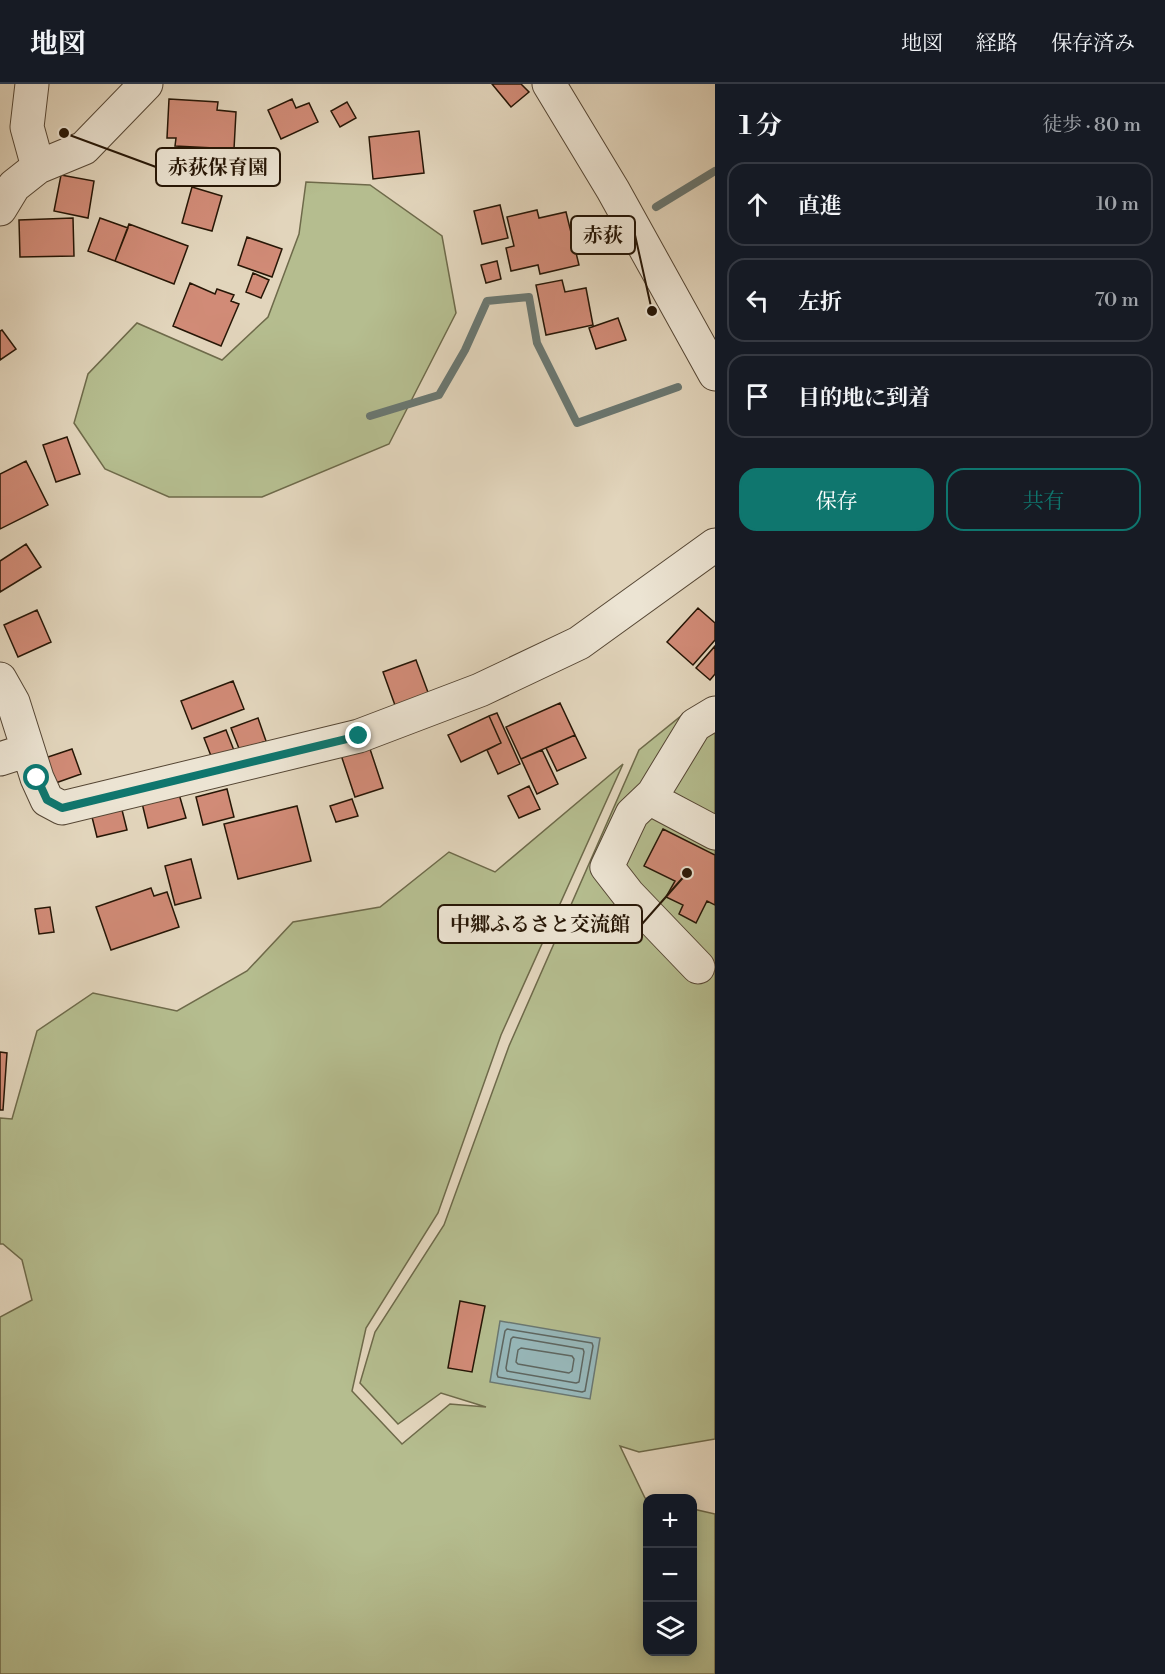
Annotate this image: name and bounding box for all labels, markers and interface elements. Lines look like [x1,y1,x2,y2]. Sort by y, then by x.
text: 地図 [30,27,86,62]
text: 地図 [901,31,943,57]
text: 経路 [976,31,1018,57]
text: 保存済み [1051,31,1135,57]
text: 1 分 [739,110,782,142]
text: 徒歩 · 80 m [1042,113,1141,138]
callout: 赤荻保育園 [156,148,280,186]
text: 赤荻保育園 [168,156,268,181]
icon: ahead [741,188,774,221]
text: 10 m [1096,192,1139,217]
text: 直進 [798,193,842,220]
callout: 赤荻 [571,216,635,254]
text: 赤荻 [583,224,623,249]
icon: left [741,284,774,317]
text: 70 m [1095,288,1139,313]
text: 左折 [798,289,842,316]
icon: arrive [741,380,774,413]
text: 目的地に到着 [798,385,930,412]
button: 保存 [739,468,934,531]
button: 共有 [946,468,1141,531]
route end [345,722,371,748]
route start [23,764,49,790]
callout: 中郷ふるさと交流館 [438,905,642,943]
text: 中郷ふるさと交流館 [450,913,630,938]
map controls [643,1494,697,1656]
button: + [643,1494,697,1548]
button: − [643,1548,697,1602]
button: layers [643,1602,697,1656]

